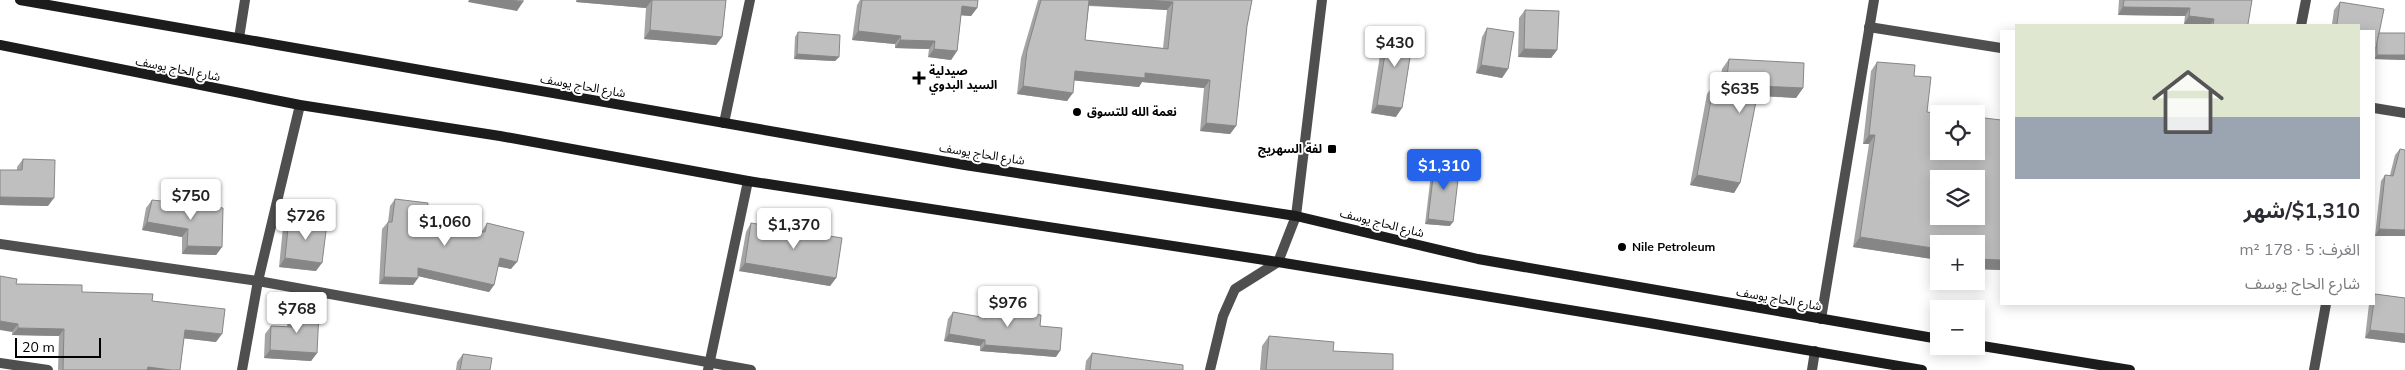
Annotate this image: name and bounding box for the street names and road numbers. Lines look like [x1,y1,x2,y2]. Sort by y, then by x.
street label: شارع الحاج يوسف [134,53,222,86]
street label: شارع الحاج يوسف [539,71,627,102]
street label: شارع الحاج يوسف [938,139,1026,170]
street label: شارع الحاج يوسف [1338,205,1426,242]
street label: شارع الحاج يوسف [1735,284,1823,315]

